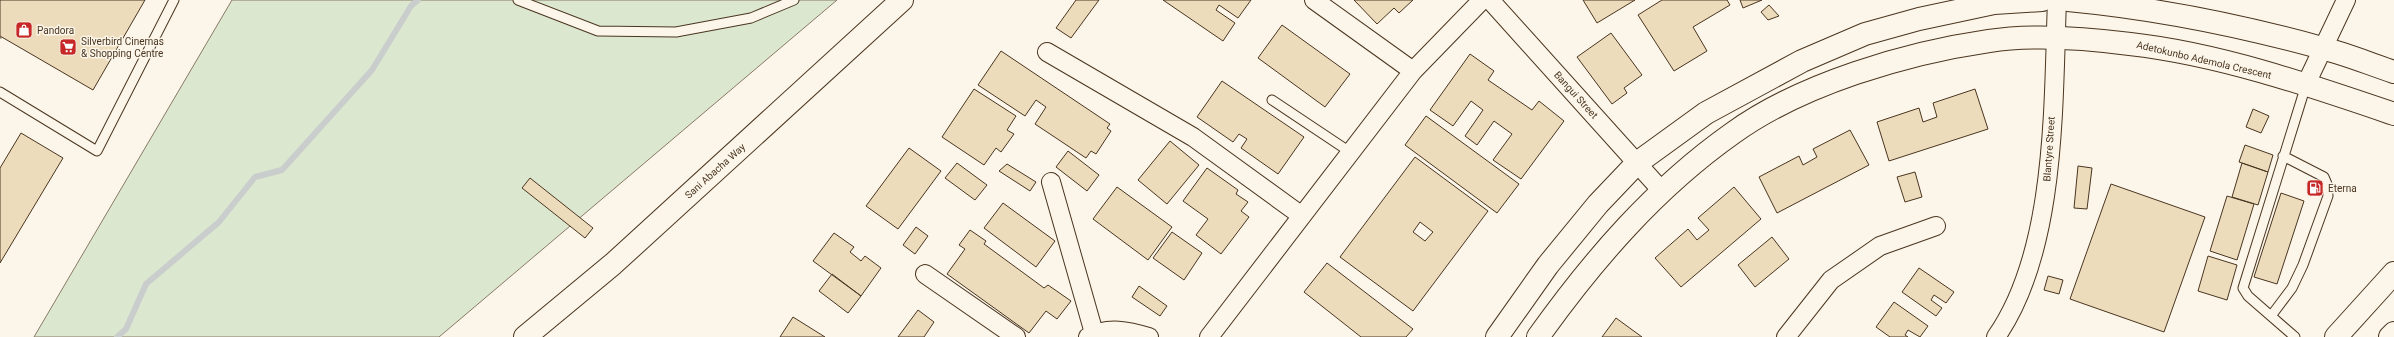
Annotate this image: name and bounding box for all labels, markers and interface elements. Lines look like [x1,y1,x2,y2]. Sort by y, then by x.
shop icon: Pandora [14,20,34,40]
place label: Pandora [37,25,74,36]
place label: Silverbird Cinemas & Shopping Centre [81,36,164,59]
supermarket icon: Silverbird Cinemas & Shopping Centre [58,37,78,57]
street label: Adetokunbo Ademola Crescent [2135,39,2273,81]
street label: Bangui Street [1552,69,1600,121]
street label: Blantyre Street [2041,116,2057,182]
street label: Sani Abacha Way [683,141,747,201]
fuel station icon: Eterna [2305,178,2325,198]
place label: Eterna [2328,183,2357,194]

